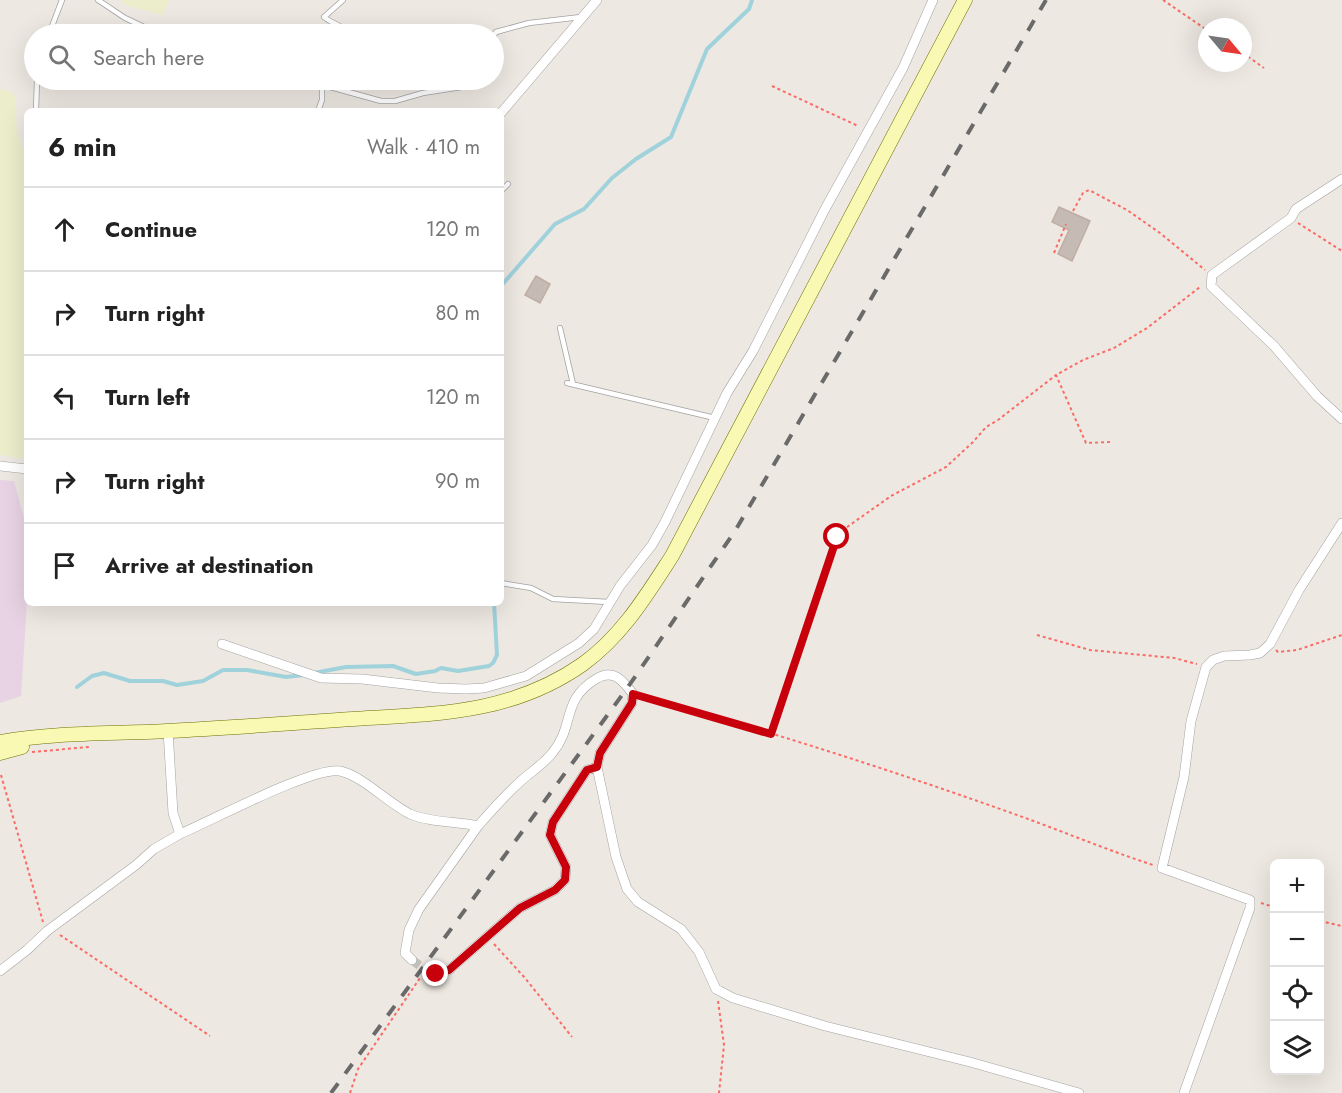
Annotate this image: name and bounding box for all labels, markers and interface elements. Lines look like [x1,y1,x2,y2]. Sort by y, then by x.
north arrow [1198,18,1252,72]
search box [24,24,504,90]
icon: search [45,41,78,74]
text: Search here [93,41,204,73]
text: 6 min [48,128,117,166]
text: Walk · 410 m [367,133,480,162]
icon: ahead [48,213,81,246]
text: Continue [105,213,197,245]
text: 120 m [426,215,480,244]
icon: right [48,297,81,330]
text: Turn right [105,297,205,329]
text: 80 m [435,299,480,328]
icon: left [48,381,81,414]
text: Turn left [105,381,190,413]
text: 120 m [426,383,480,412]
icon: right [48,465,81,498]
text: Turn right [105,465,205,497]
text: 90 m [435,467,480,496]
route start [823,523,849,549]
icon: arrive [48,549,81,582]
text: Arrive at destination [105,549,314,581]
map controls [1270,859,1324,1075]
button: + [1270,859,1324,913]
button: − [1270,913,1324,967]
route end [422,960,448,986]
button: locate [1270,967,1324,1021]
button: layers [1270,1021,1324,1075]

